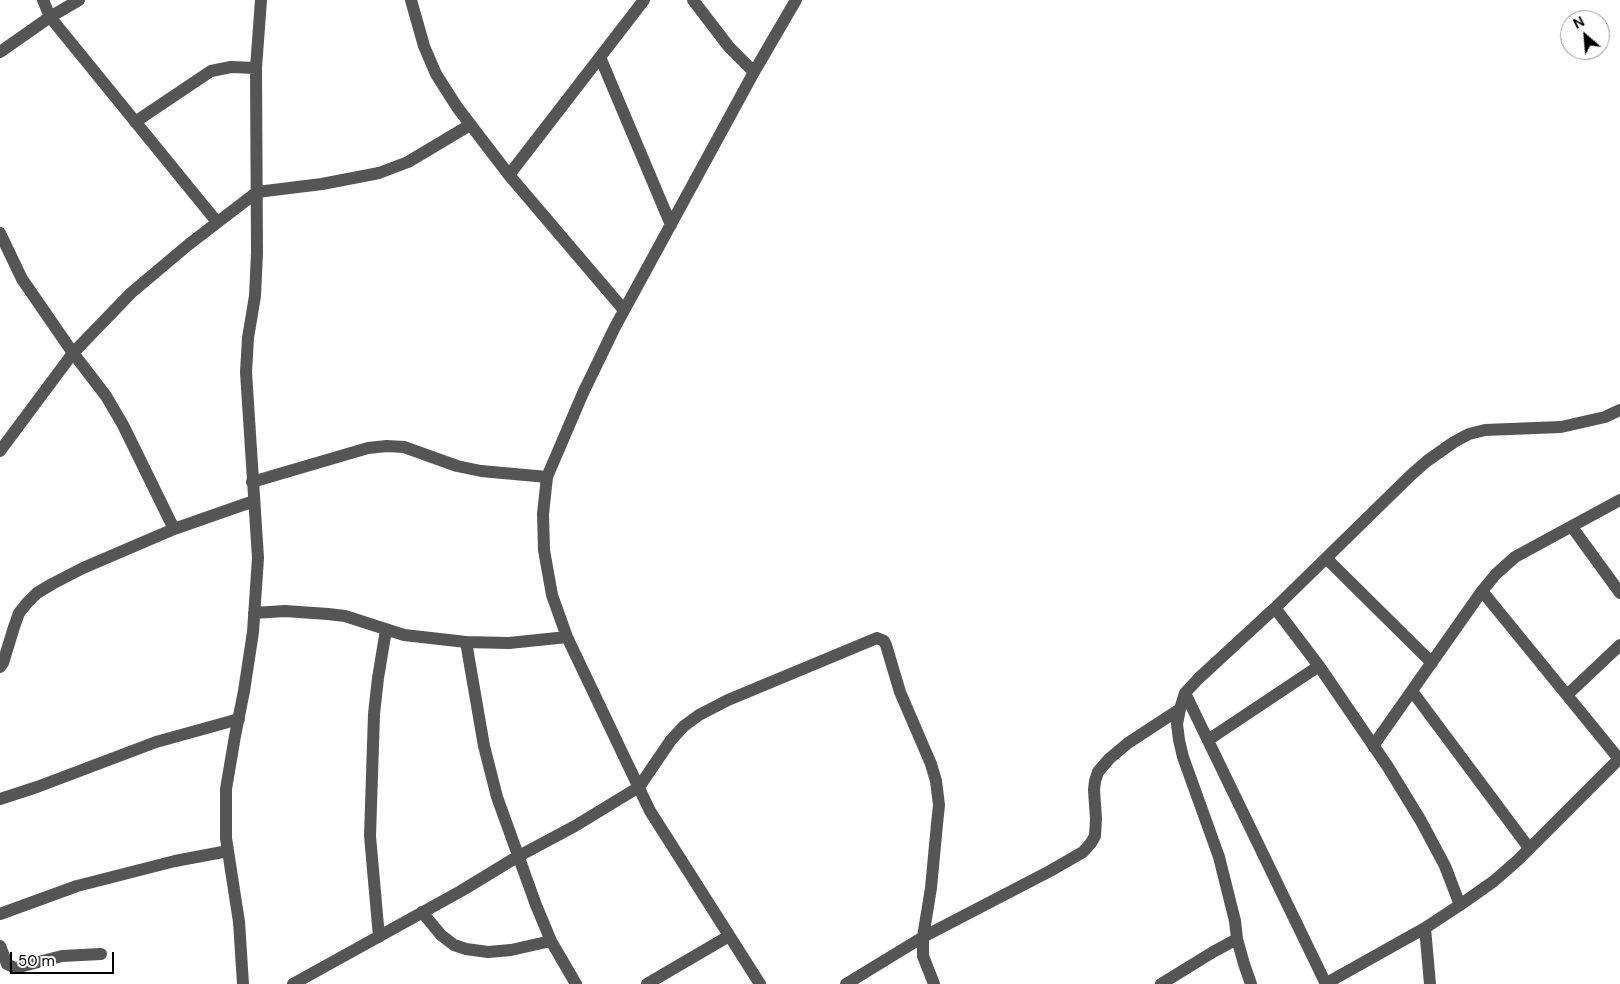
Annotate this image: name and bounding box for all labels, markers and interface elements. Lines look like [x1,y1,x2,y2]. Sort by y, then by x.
north arrow [1560,10,1610,60]
text: N [1570,12,1587,33]
scale bar [12,942,116,974]
text: 50 m [18,951,55,971]

